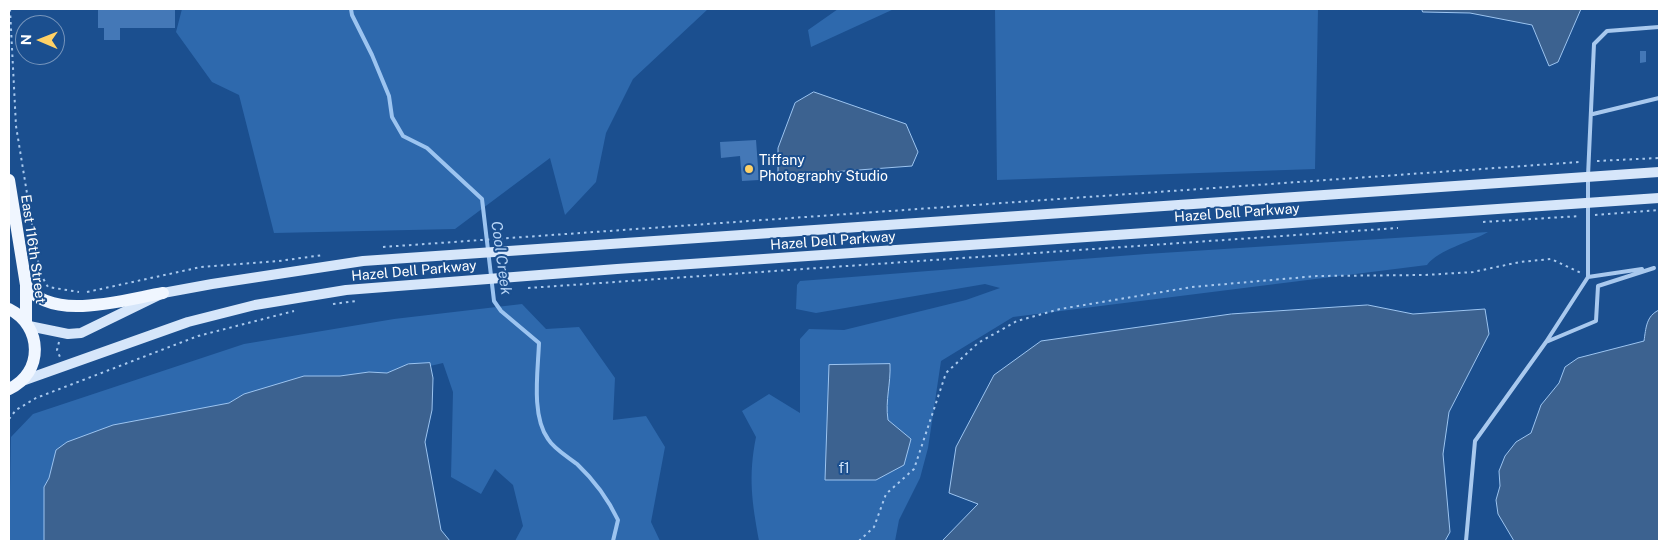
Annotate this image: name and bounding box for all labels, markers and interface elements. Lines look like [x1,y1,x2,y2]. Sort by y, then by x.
north arrow [15,15,65,65]
text: N [18,34,34,45]
place label: Tiffany Photography Studio [759,153,888,186]
marker: Tiffany Photography Studio [743,163,755,175]
street label: East 116th Street [17,193,49,305]
street label: Hazel Dell Parkway [1174,200,1300,226]
water label: Cool Creek [487,220,515,296]
street label: Hazel Dell Parkway [770,228,896,254]
street label: Hazel Dell Parkway [351,257,477,285]
park label: f1 [838,461,850,477]

